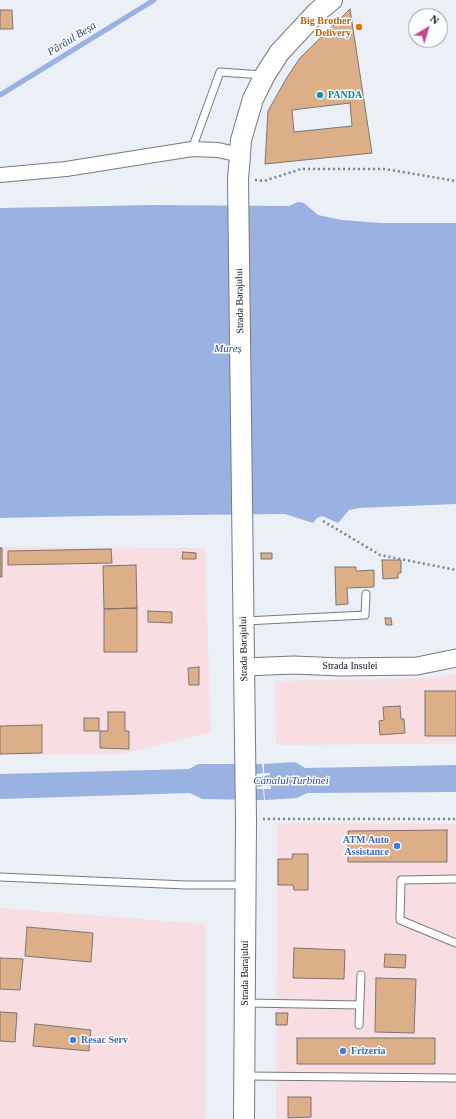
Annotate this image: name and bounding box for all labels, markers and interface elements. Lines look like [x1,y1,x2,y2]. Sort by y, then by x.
north arrow [408,8,448,48]
text: N [428,12,442,27]
place label: Big Brother Delivery [300,15,351,38]
water label: Pârâul Beșa [45,19,99,59]
marker: Big Brother Delivery [354,22,364,32]
place label: PANDA [328,89,362,101]
marker: PANDA [315,90,325,100]
street label: Strada Barajului [233,268,247,334]
water label: Mureș [214,342,242,356]
street label: Strada Barajului [237,616,251,682]
street label: Strada Insulei [322,660,378,672]
water label: Canalul Turbinei [253,774,329,788]
place label: ATM Auto Assistance [343,834,389,858]
marker: ATM Auto Assistance [392,841,402,851]
street label: Strada Barajului [239,940,251,1006]
place label: Resac Serv [81,1034,128,1046]
marker: Resac Serv [68,1035,78,1045]
place label: Frizeria [351,1045,385,1057]
marker: Frizeria [338,1046,348,1056]

